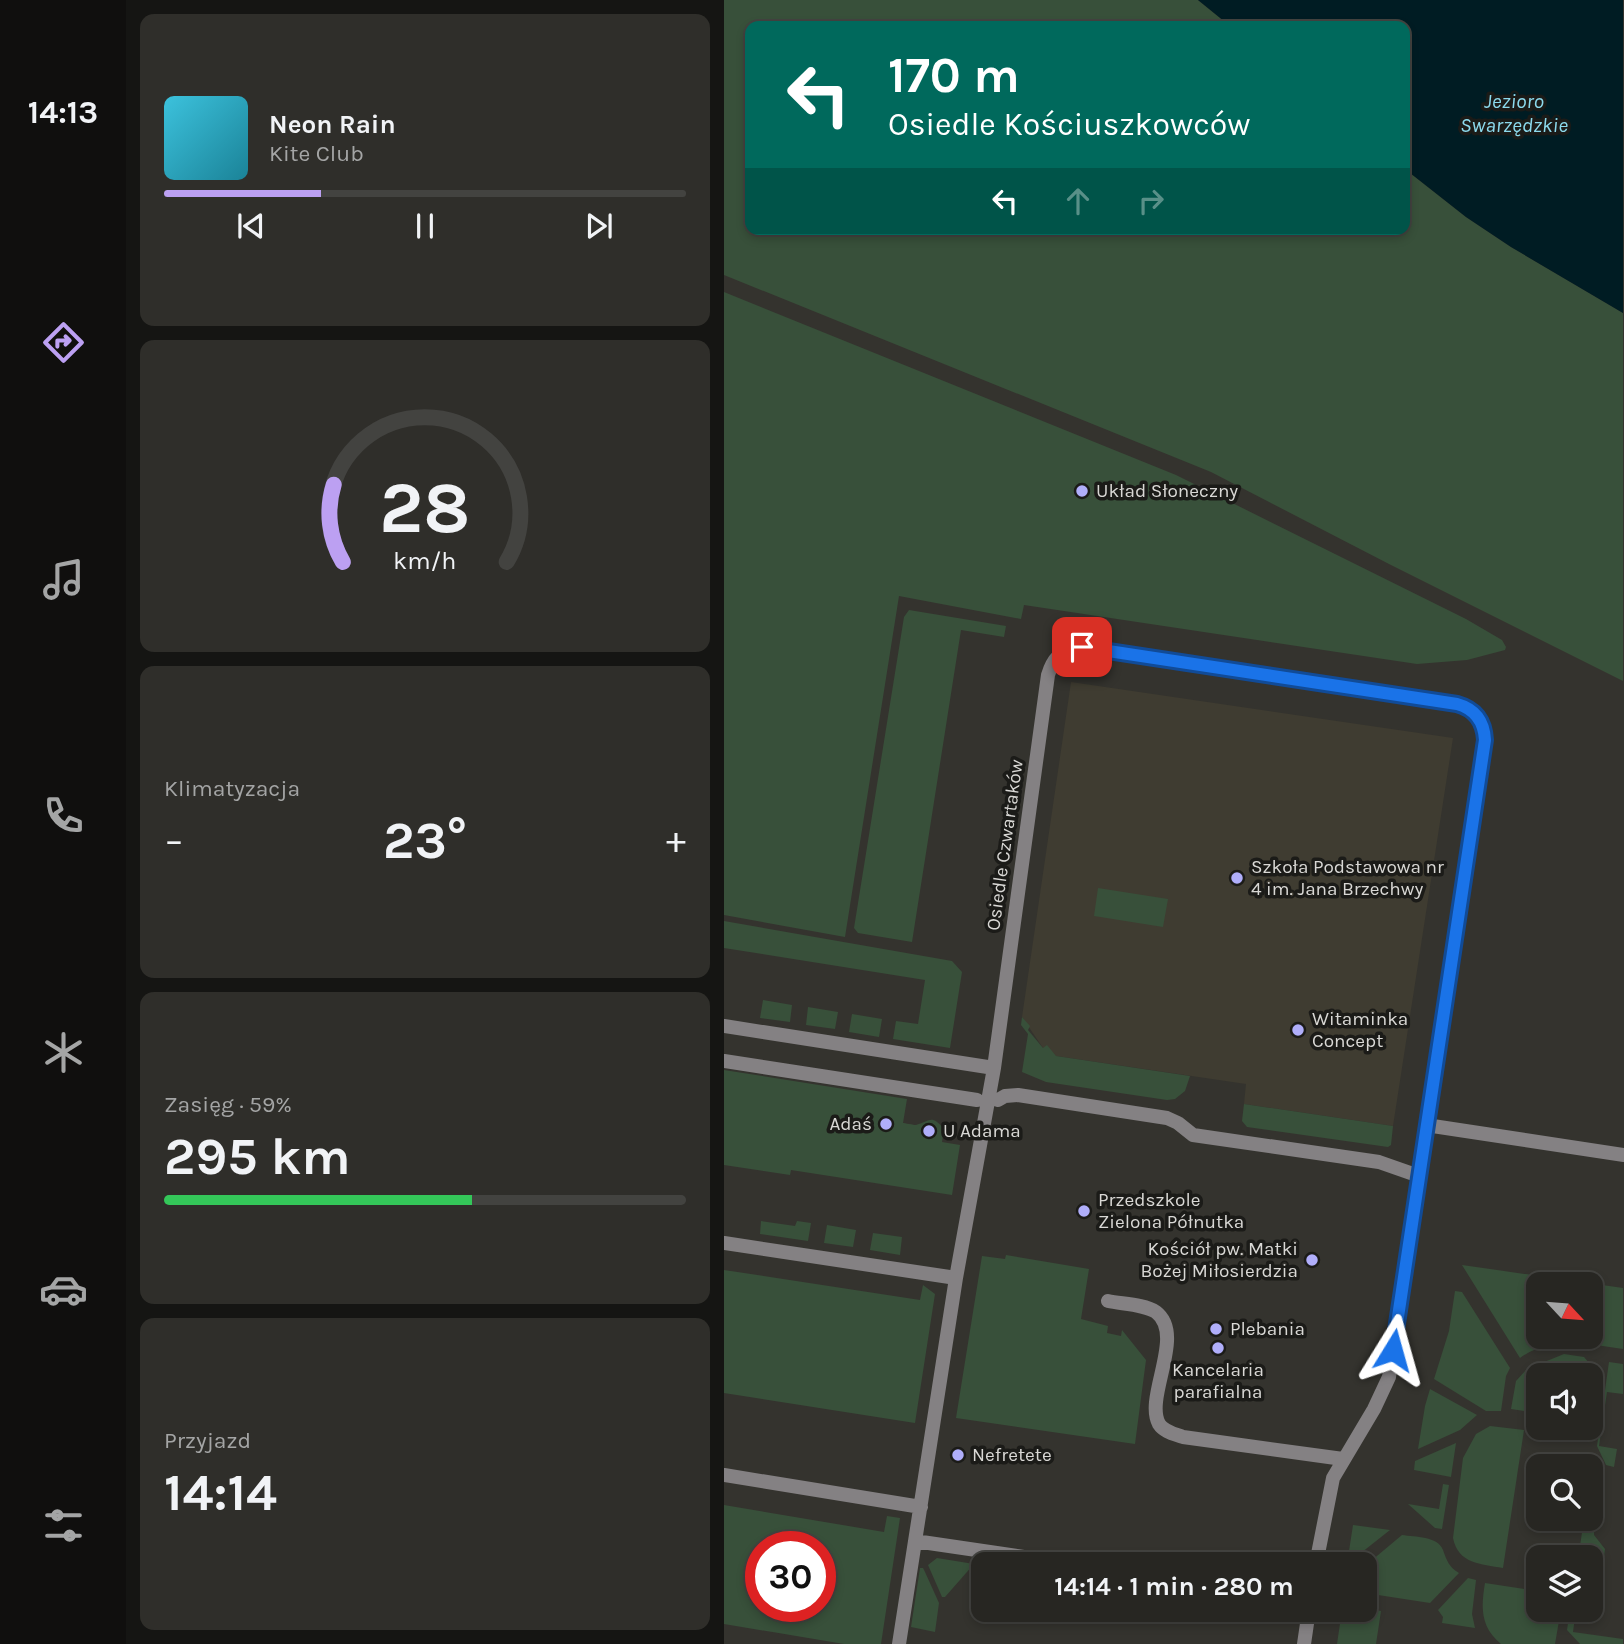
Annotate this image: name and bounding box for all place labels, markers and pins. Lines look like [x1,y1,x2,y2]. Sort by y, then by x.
place label: Układ Słoneczny [1096,480,1238,502]
marker: Układ Słoneczny [1074,483,1090,499]
pin [1052,617,1112,677]
place label: Szkoła Podstawowa nr 4 im. Jana Brzechwy [1251,856,1444,900]
marker: Szkoła Podstawowa nr 4 im. Jana Brzechwy [1229,870,1245,886]
place label: Witaminka Concept [1312,1008,1408,1052]
marker: Witaminka Concept [1290,1022,1306,1038]
place label: Adaś [829,1113,872,1135]
marker: Adaś [878,1116,894,1132]
place label: U Adama [943,1120,1021,1142]
marker: U Adama [921,1123,937,1139]
place label: Przedszkole Zielona Półnutka [1098,1189,1244,1233]
marker: Przedszkole Zielona Półnutka [1076,1203,1092,1219]
place label: Kościół pw. Matki Bożej Miłosierdzia [1140,1238,1298,1282]
marker: Kościół pw. Matki Bożej Miłosierdzia [1304,1252,1320,1268]
place label: Plebania [1230,1318,1305,1340]
marker: Plebania [1208,1321,1224,1337]
marker: Kancelaria parafialna [1210,1340,1226,1356]
place label: Kancelaria parafialna [1172,1359,1264,1403]
place label: Nefretete [972,1444,1052,1466]
marker: Nefretete [950,1447,966,1463]

